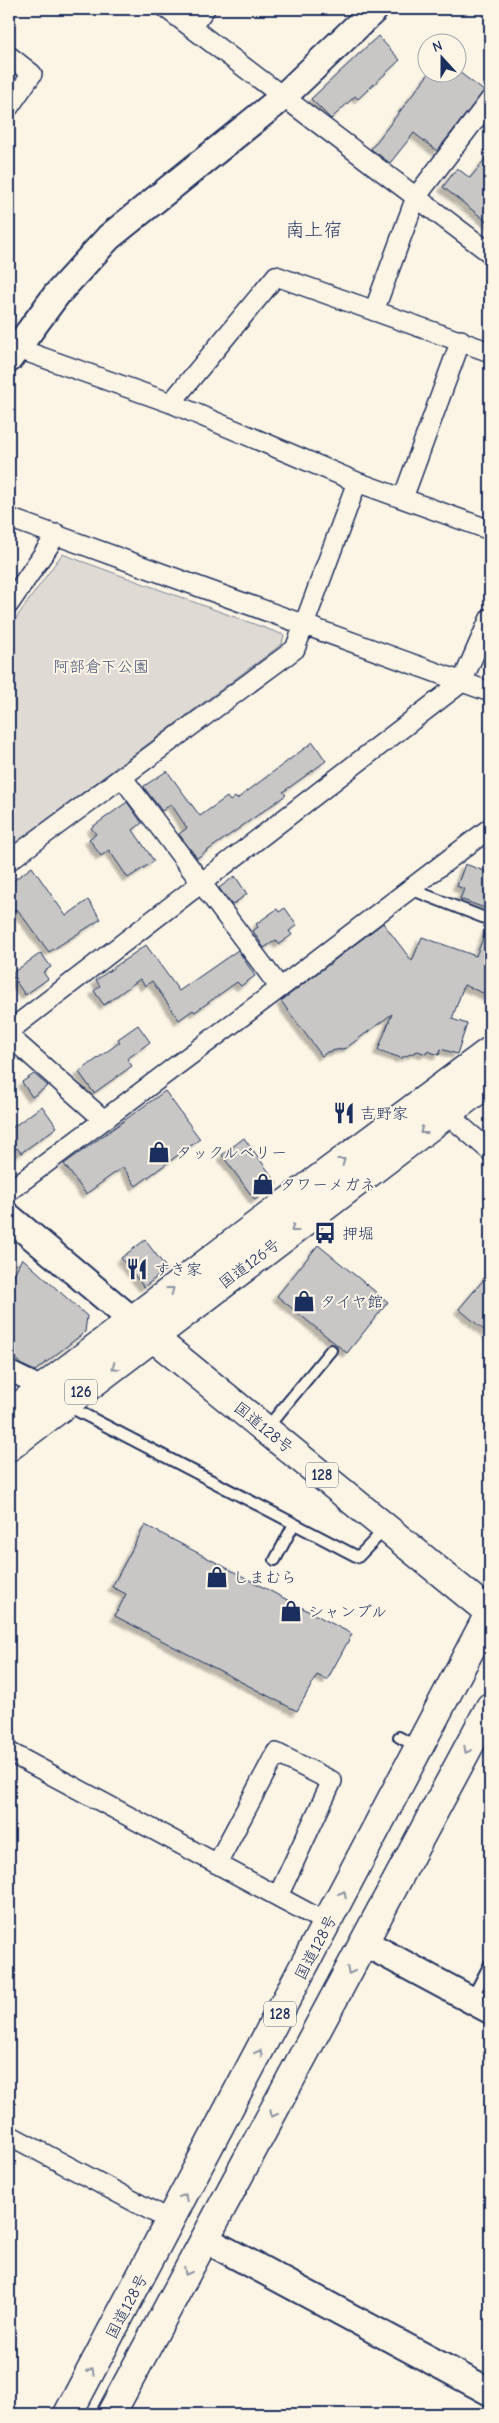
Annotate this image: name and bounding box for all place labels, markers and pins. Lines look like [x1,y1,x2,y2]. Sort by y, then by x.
restaurant icon: 吉野家 [331,1100,357,1126]
place label: 吉野家 [360,1105,408,1123]
shop icon: タックルベリー [146,1139,172,1165]
place label: タックルベリー [176,1144,287,1162]
shop icon: タワーメガネ [250,1171,276,1197]
place label: タワーメガネ [280,1176,376,1194]
bus stop icon: 押堀 [312,1220,338,1246]
place label: 押堀 [342,1225,374,1243]
restaurant icon: すき家 [124,1256,150,1282]
place label: すき家 [154,1261,202,1279]
shop icon: タイヤ館 [291,1288,317,1314]
place label: タイヤ館 [320,1293,383,1311]
shop icon: しまむら [204,1564,230,1590]
place label: しまむら [233,1569,297,1587]
shop icon: シャンブル [278,1598,304,1624]
place label: シャンブル [308,1603,387,1621]

